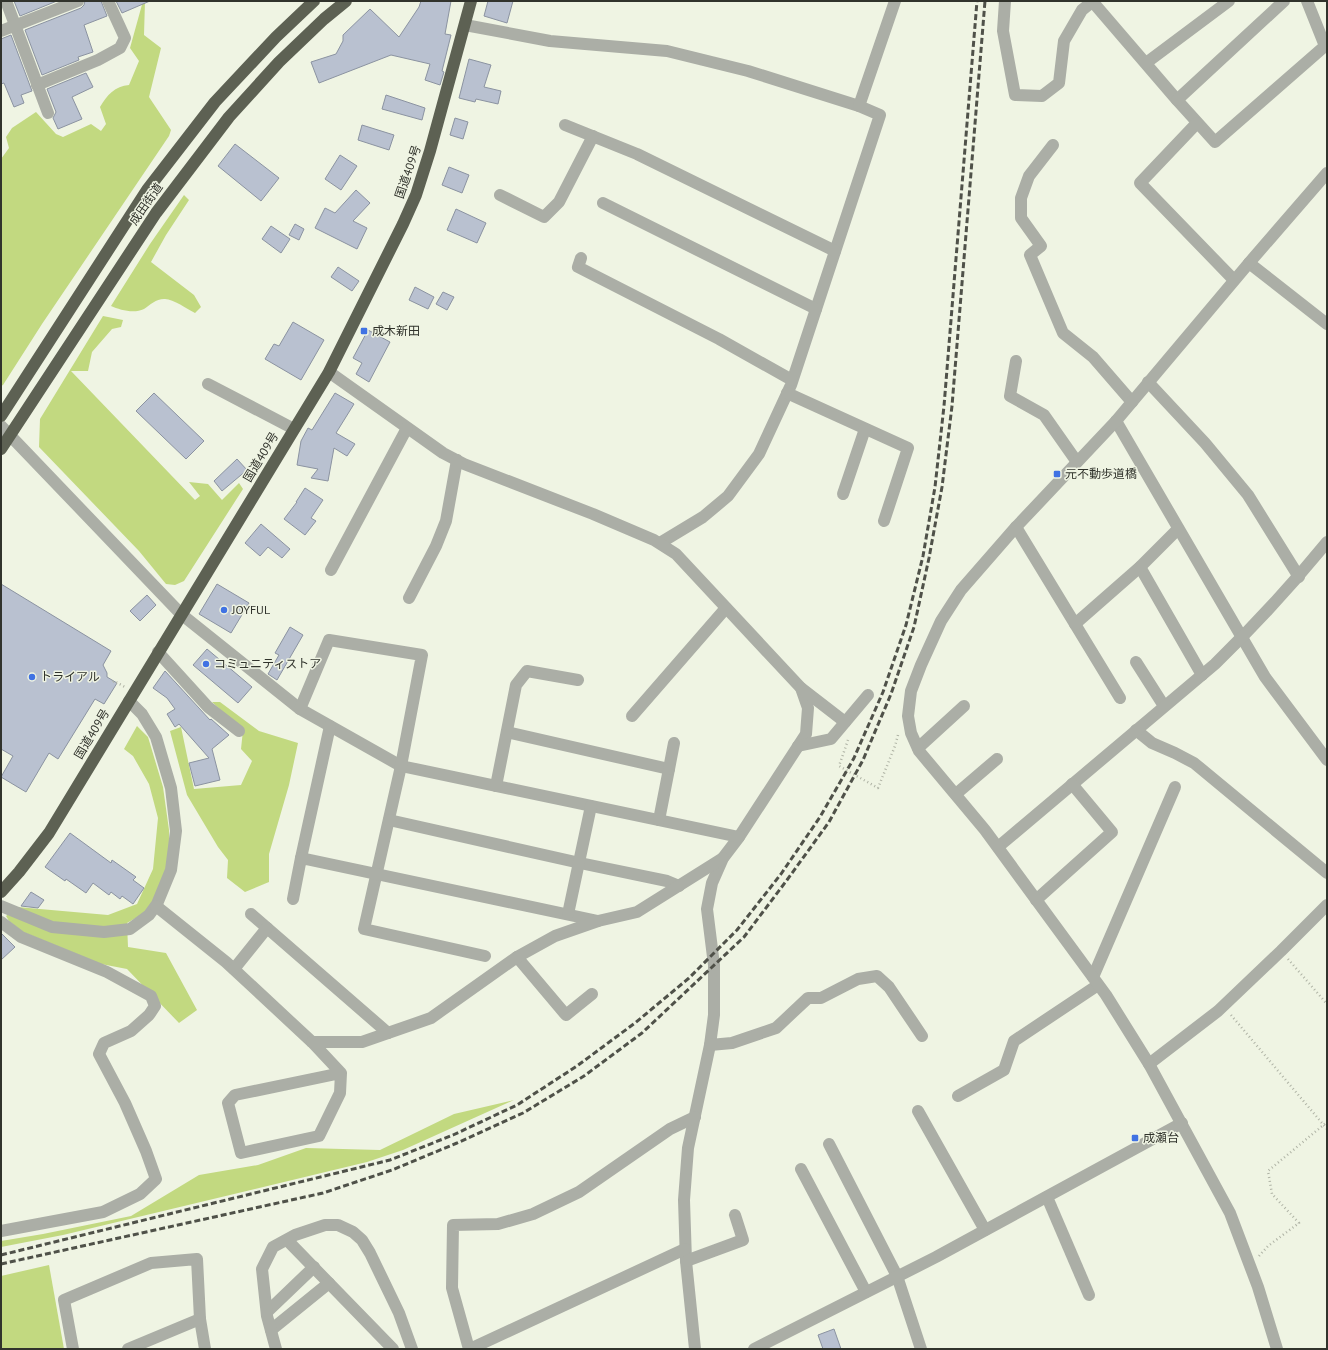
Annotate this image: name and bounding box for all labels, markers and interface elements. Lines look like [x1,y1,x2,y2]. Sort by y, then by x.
street label: 国道409号 [391,143,424,201]
street label: 成田街道 [126,180,166,228]
place label: 成木新田 [372,323,420,338]
marker: 成木新田 [359,326,369,336]
street label: 国道409号 [240,429,281,484]
place label: 元不動歩道橋 [1065,466,1137,481]
marker: 元不動歩道橋 [1052,469,1062,479]
place label: JOYFUL [231,602,270,617]
marker: JOYFUL [219,605,229,615]
place label: コミュニティストア [214,656,321,671]
marker: コミュニティストア [201,659,211,669]
place label: トライアル [40,669,100,684]
marker: トライアル [27,672,37,682]
street label: 国道409号 [71,706,112,761]
place label: 成瀬台 [1143,1130,1179,1145]
marker: 成瀬台 [1130,1133,1140,1143]

